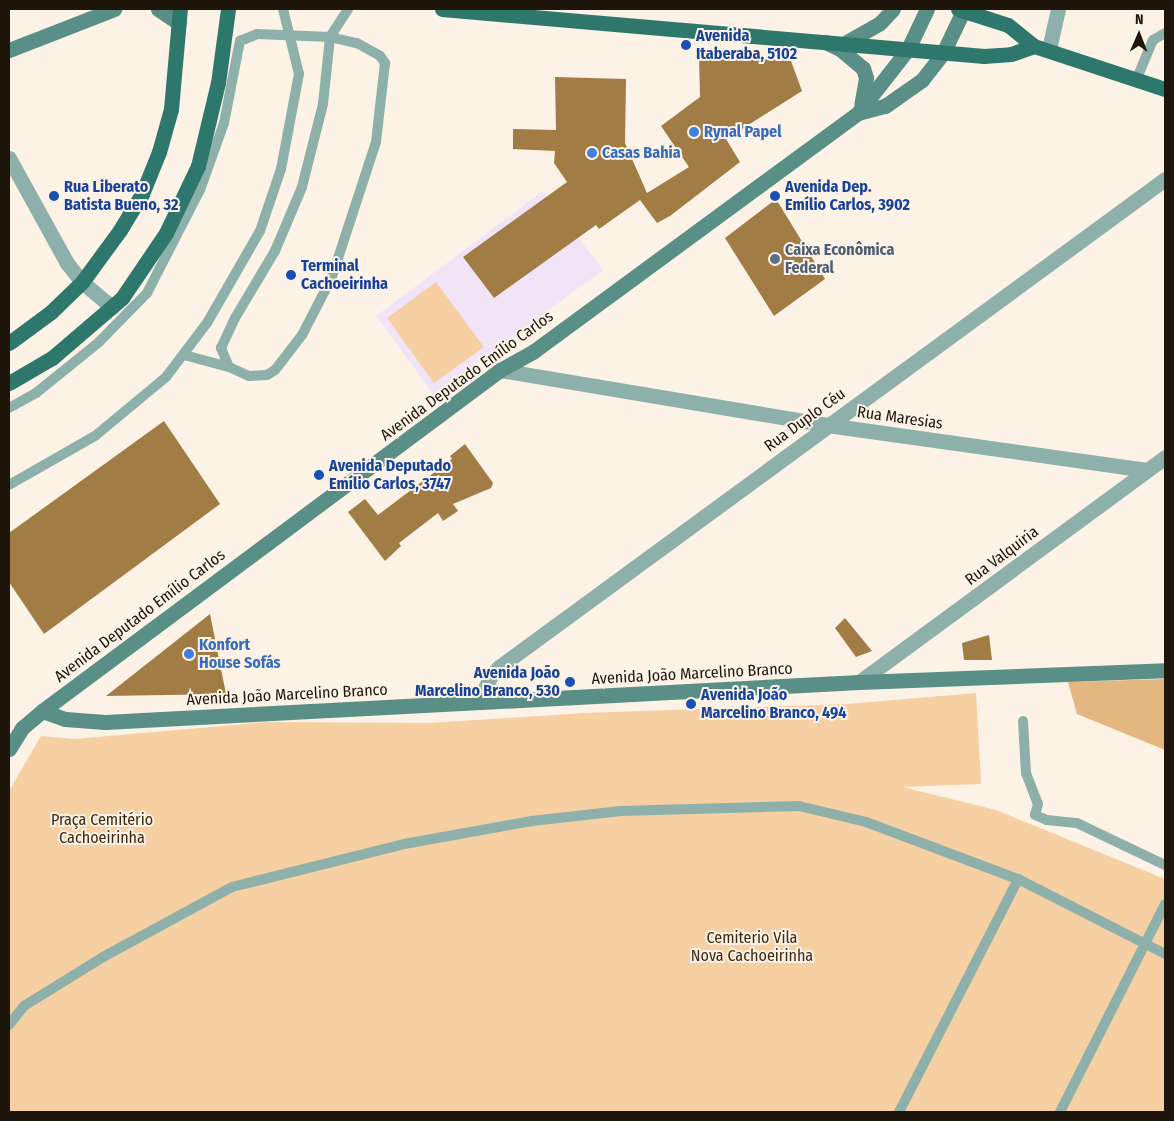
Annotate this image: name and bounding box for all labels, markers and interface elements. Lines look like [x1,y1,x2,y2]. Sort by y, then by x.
north arrow [1114,10,1164,60]
text: N [1135,11,1144,28]
place label: Avenida Itaberaba, 5102 [696,26,797,64]
marker: Avenida Itaberaba, 5102 [680,39,692,51]
place label: Rynal Papel [704,122,782,142]
marker: Rynal Papel [688,126,700,138]
place label: Casas Bahia [602,143,681,163]
marker: Casas Bahia [586,147,598,159]
place label: Rua Liberato Batista Bueno, 32 [64,177,178,215]
place label: Avenida Dep. Emílio Carlos, 3902 [785,177,910,215]
marker: Rua Liberato Batista Bueno, 32 [48,190,60,202]
marker: Avenida Dep. Emílio Carlos, 3902 [769,190,781,202]
place label: Caixa Econômica Federal [785,240,894,278]
marker: Caixa Econômica Federal [769,253,781,265]
place label: Terminal Cachoeirinha [301,256,388,294]
marker: Terminal Cachoeirinha [285,269,297,281]
street label: Avenida Deputado Emílio Carlos [377,307,557,445]
street label: Rua Duplo Céu [761,384,849,456]
street label: Rua Maresias [856,402,944,434]
place label: Avenida Deputado Emílio Carlos, 3747 [329,456,451,494]
marker: Avenida Deputado Emílio Carlos, 3747 [313,469,325,481]
street label: Rua Valquiria [962,522,1042,590]
street label: Avenida Deputado Emílio Carlos [51,545,229,687]
place label: Konfort House Sofás [199,635,281,673]
marker: Konfort House Sofás [183,648,195,660]
street label: Avenida João Marcelino Branco [591,659,793,689]
place label: Avenida João Marcelino Branco, 530 [415,663,560,701]
marker: Avenida João Marcelino Branco, 530 [564,676,576,688]
street label: Avenida João Marcelino Branco [186,680,388,710]
place label: Avenida João Marcelino Branco, 494 [701,685,846,723]
marker: Avenida João Marcelino Branco, 494 [685,698,697,710]
park label: Praça Cemitério Cachoeirinha [51,810,153,848]
park label: Cemiterio Vila Nova Cachoeirinha [691,928,813,966]

